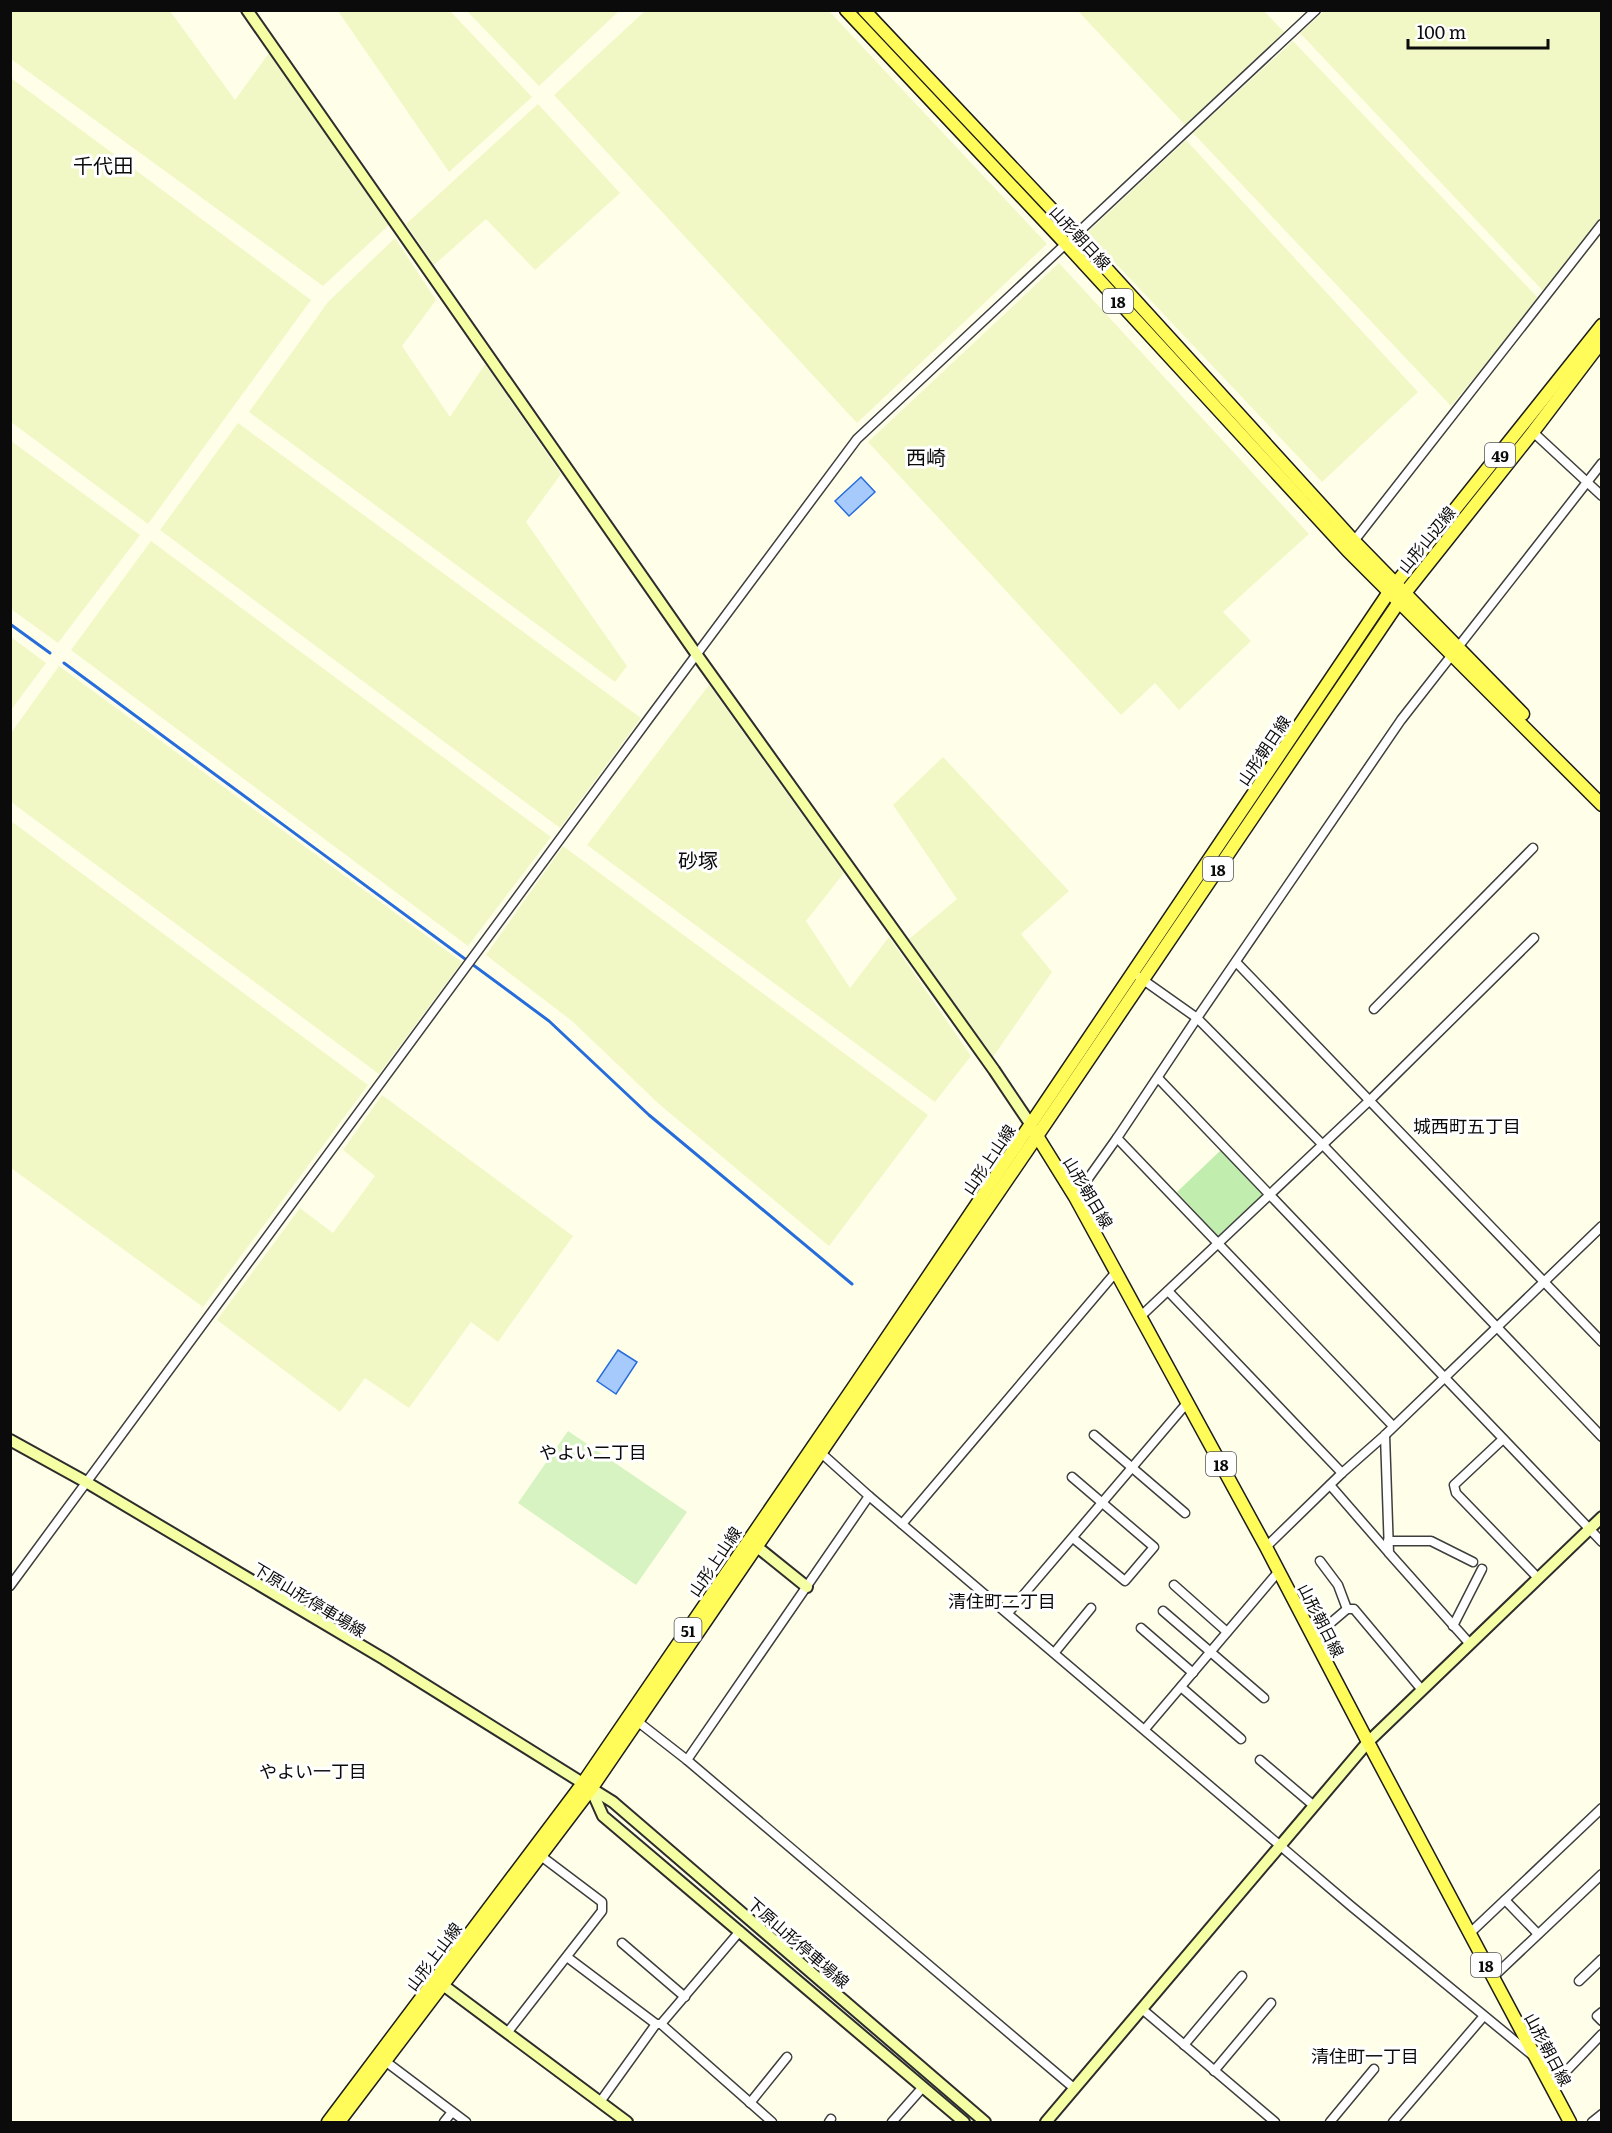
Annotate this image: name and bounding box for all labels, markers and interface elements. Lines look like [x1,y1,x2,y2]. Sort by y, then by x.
scale bar [1408,12,1548,50]
text: 100 m [1417,18,1466,45]
district label: 千代田 [73,149,133,179]
street label: 山形朝日線 [1045,200,1117,274]
road number: 18 [1103,289,1133,313]
district label: 西崎 [906,441,946,471]
road number: 49 [1485,443,1515,467]
street label: 山形山辺線 [1391,500,1461,578]
street label: 山形朝日線 [1231,710,1295,790]
district label: 砂塚 [678,844,718,874]
road number: 18 [1203,857,1233,881]
district label: 城西町五丁目 [1413,1112,1521,1139]
street label: 山形上山線 [956,1119,1020,1199]
street label: 山形朝日線 [1058,1152,1120,1232]
district label: やよい二丁目 [539,1438,647,1465]
road number: 18 [1206,1452,1236,1476]
street label: 山形上山線 [682,1521,746,1601]
street label: 下原山形停車場線 [249,1556,371,1642]
street label: 山形朝日線 [1293,1579,1351,1661]
district label: 清住町二丁目 [948,1587,1056,1614]
road number: 51 [674,1618,702,1642]
district label: やよい一丁目 [259,1757,367,1784]
street label: 下原山形停車場線 [743,1891,855,1993]
street label: 山形上山線 [399,1917,467,1995]
road number: 18 [1471,1953,1501,1977]
street label: 山形朝日線 [1520,2008,1578,2090]
district label: 清住町一丁目 [1311,2042,1419,2069]

